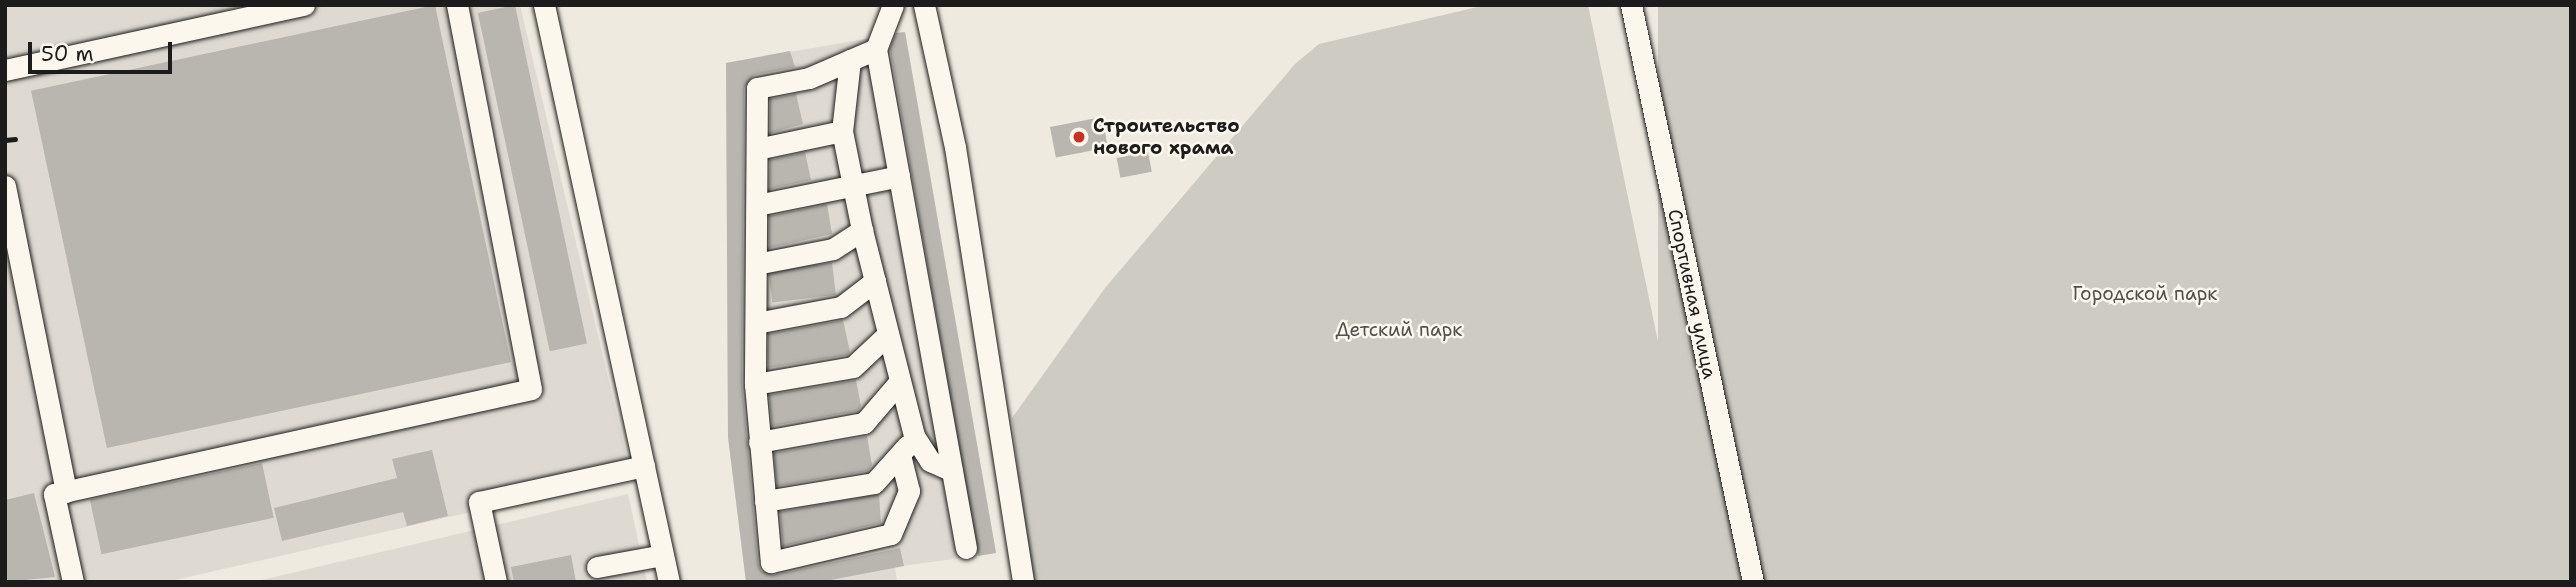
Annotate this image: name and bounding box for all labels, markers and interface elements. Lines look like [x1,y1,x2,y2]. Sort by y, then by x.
scale bar [32,28,175,72]
text: 50 m [41,40,94,68]
place label: Строительство нового храма [1093,115,1240,159]
marker: Строительство нового храма [1071,129,1087,145]
street label: Спортивная улица [1663,207,1721,381]
park label: Городской парк [2073,283,2217,305]
park label: Детский парк [1336,319,1462,341]

